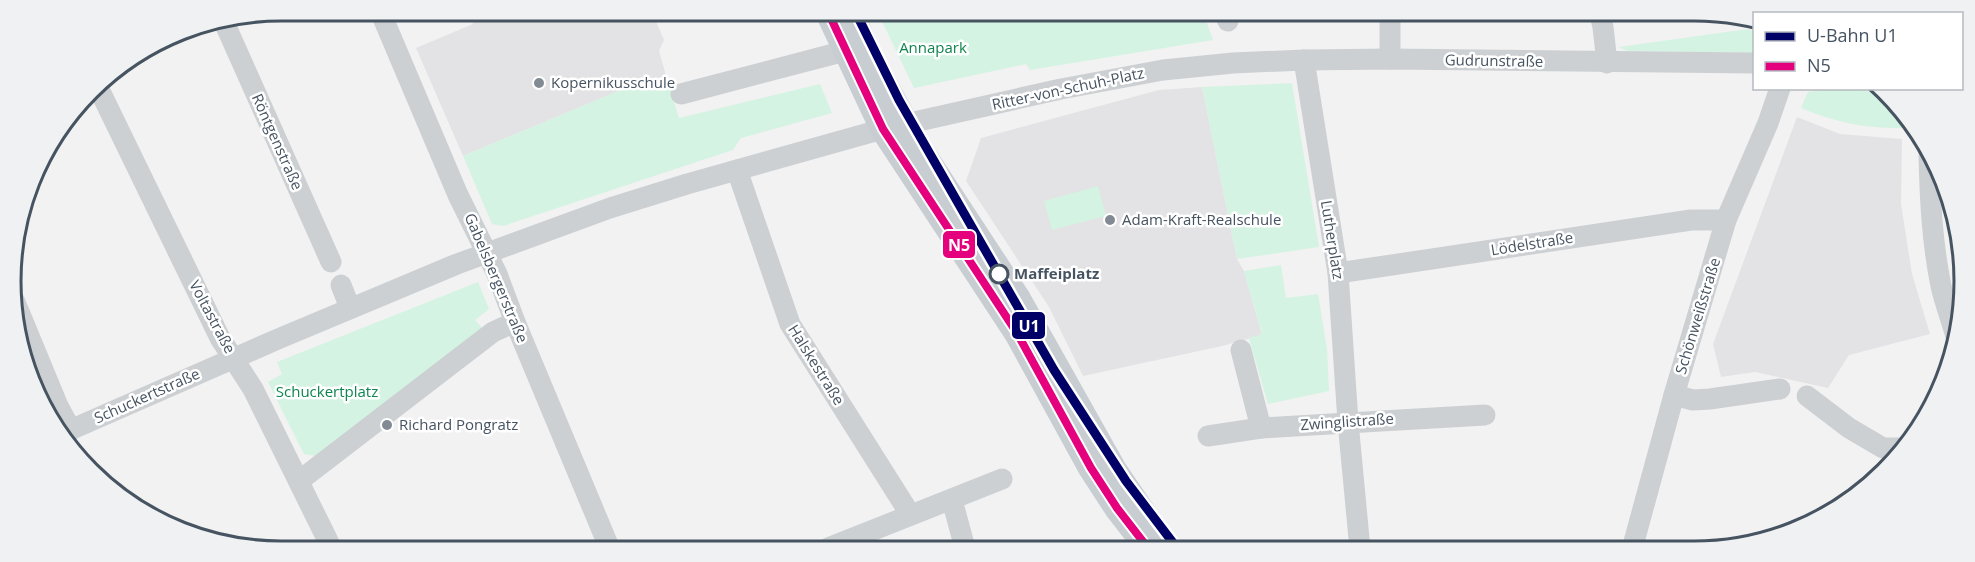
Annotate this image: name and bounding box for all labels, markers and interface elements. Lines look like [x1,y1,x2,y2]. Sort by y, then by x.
legend [1753,12,1963,90]
text: U-Bahn U1 [1807,23,1898,47]
park label: Annapark [899,37,967,57]
street label: Gudrunstraße [1445,49,1543,71]
text: N5 [1807,53,1831,77]
street label: Ritter-von-Schuh-Platz [990,62,1146,114]
place label: Kopernikusschule [551,72,675,92]
marker: Kopernikusschule [532,76,546,90]
street label: Röntgenstraße [248,90,308,193]
street label: Lutherplatz [1317,199,1349,281]
place label: Adam-Kraft-Realschule [1122,209,1281,229]
street label: Gabelsbergerstraße [461,210,533,345]
marker: Adam-Kraft-Realschule [1103,213,1117,227]
street label: Lödelstraße [1489,227,1574,259]
line badge: N5 [942,230,976,259]
text: N5 [948,234,970,256]
street label: Schönweißstraße [1670,255,1724,376]
place label: Maffeiplatz [1014,263,1099,283]
marker: Maffeiplatz [989,264,1009,284]
street label: Voltastraße [185,276,241,357]
line badge: U1 [1011,311,1046,340]
text: U1 [1018,315,1040,337]
street label: Halskestraße [784,320,850,409]
street label: Schuckertstraße [91,363,203,427]
park label: Schuckertplatz [276,381,378,401]
street label: Zwinglistraße [1300,408,1394,434]
place label: Richard Pongratz [399,414,518,434]
marker: Richard Pongratz [380,418,394,432]

